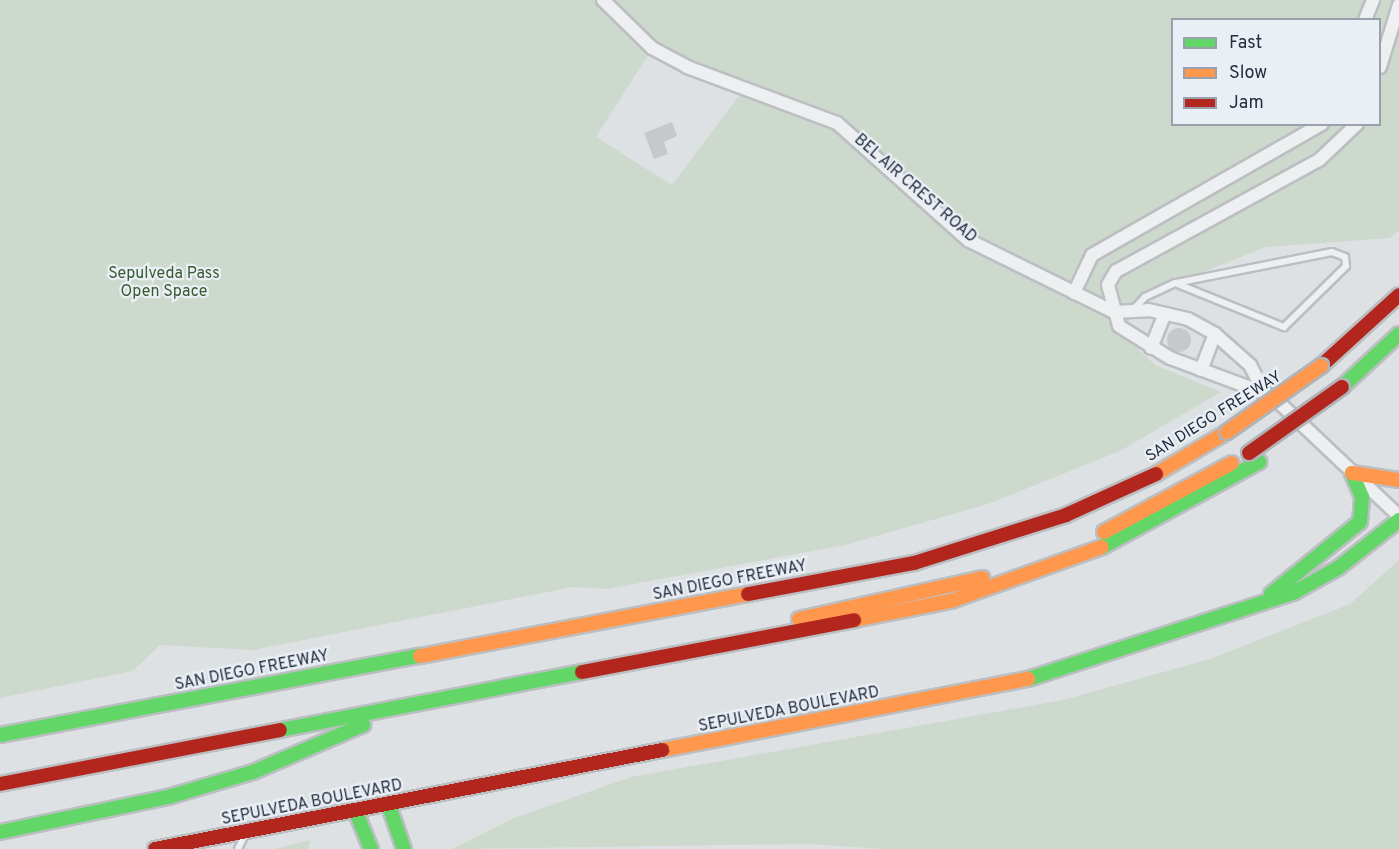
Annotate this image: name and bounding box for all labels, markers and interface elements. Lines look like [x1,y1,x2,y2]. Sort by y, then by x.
legend [1171,18,1381,126]
text: Fast [1229,32,1262,55]
text: Slow [1229,62,1267,85]
text: Jam [1229,92,1264,115]
street label: BEL AIR CREST ROAD [849,130,981,248]
park label: Sepulveda Pass Open Space [108,264,220,302]
street label: SAN DIEGO FREEWAY [1143,367,1285,467]
street label: SAN DIEGO FREEWAY [651,557,809,605]
street label: SAN DIEGO FREEWAY [173,647,331,695]
street label: SEPULVEDA BOULEVARD [697,683,881,737]
street label: SEPULVEDA BOULEVARD [220,776,404,830]

